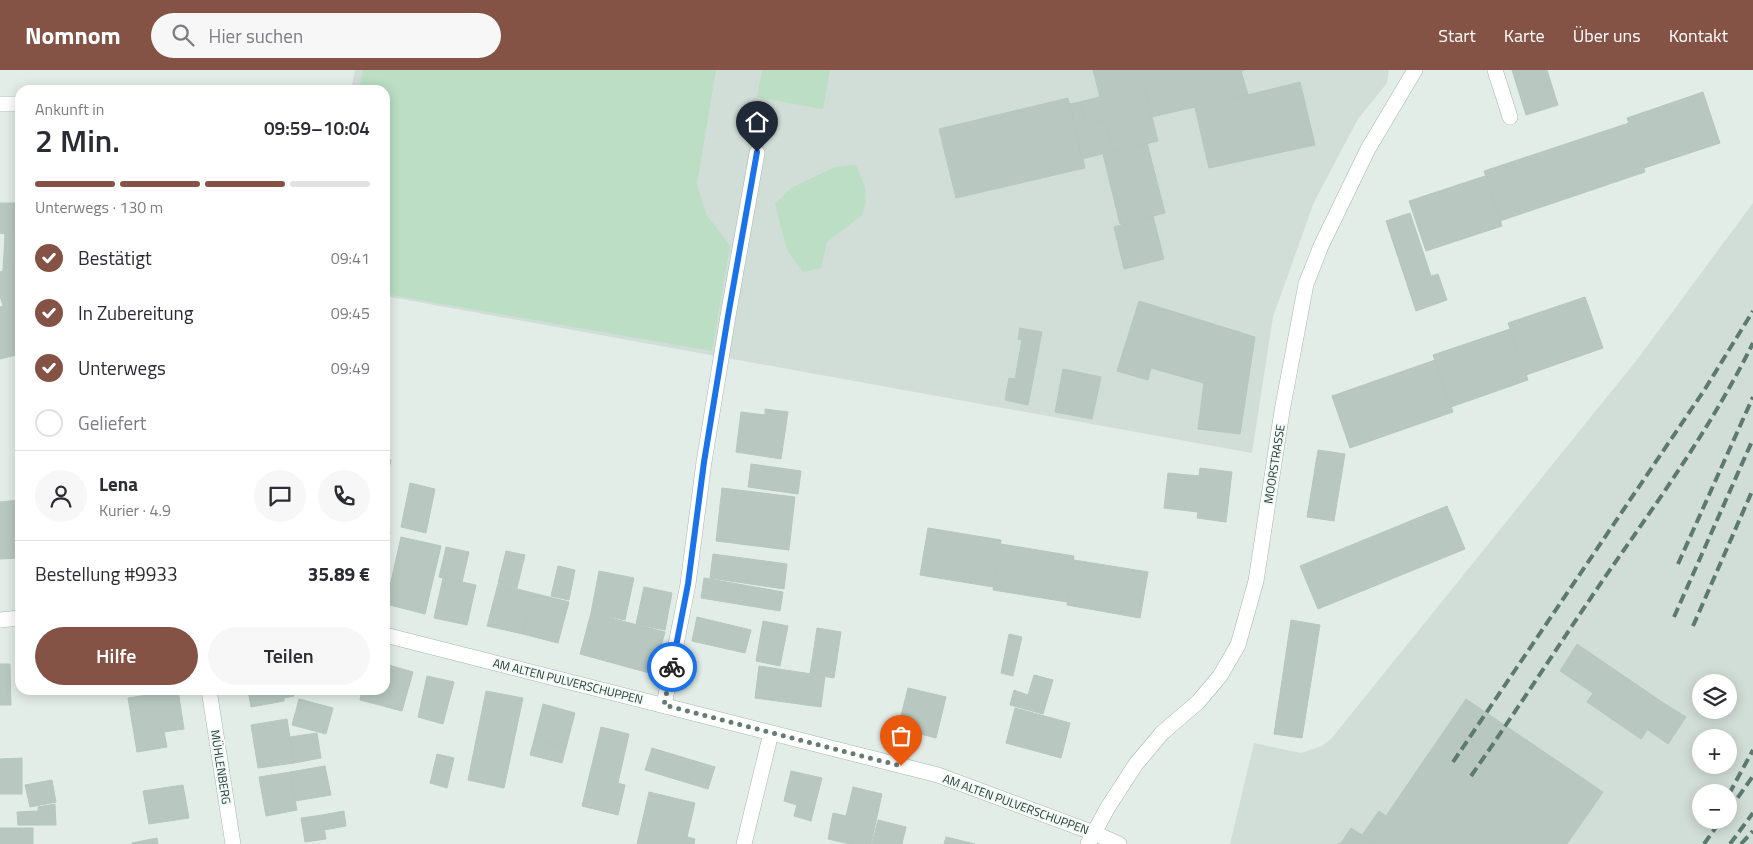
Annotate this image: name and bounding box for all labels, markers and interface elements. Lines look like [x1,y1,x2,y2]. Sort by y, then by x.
search box [151,13,501,58]
text: Nomnom [25,17,121,53]
icon: search [169,21,197,49]
text: Hier suchen [209,21,303,50]
text: Start [1438,22,1476,49]
text: Karte [1504,22,1545,49]
text: Über uns [1573,22,1641,49]
text: Kontakt [1669,22,1728,49]
text: Ankunft in [35,97,104,121]
pin [736,101,778,152]
icon: home [743,108,771,136]
text: 09:59–10:04 [264,113,370,142]
text: 2 Min. [35,116,120,164]
text: Unterwegs · 130 m [35,195,163,219]
text: Bestätigt [78,243,152,272]
icon: check [35,244,63,272]
text: 09:41 [331,246,370,270]
text: In Zubereitung [78,298,194,327]
icon: check [35,299,63,327]
text: 09:45 [331,301,370,325]
text: Unterwegs [78,353,166,382]
icon: check [35,354,63,382]
text: 09:49 [331,356,370,380]
text: Geliefert [78,408,146,437]
street label: MOORSTRASSE [1258,423,1290,505]
text: Lena [99,469,138,498]
button: person [35,470,87,522]
button: chat [254,470,306,522]
button: phone [318,470,370,522]
text: Kurier · 4.9 [99,498,171,522]
text: Bestellung #9933 [35,559,178,588]
text: 35.89 € [308,559,370,588]
button: Hilfe [35,627,198,685]
button: Teilen [208,627,370,685]
courier [647,642,697,692]
street label: AM ALTEN PULVERSCHUPPEN [491,653,645,709]
icon: bike [658,653,686,681]
map controls [1692,674,1737,829]
button: layers [1692,674,1737,719]
pin [880,715,922,766]
icon: bag [887,722,915,750]
street label: MÜHLENBERG [206,728,236,806]
button: + [1692,729,1737,774]
street label: AM ALTEN PULVERSCHUPPEN [940,769,1092,839]
button: − [1692,784,1737,829]

